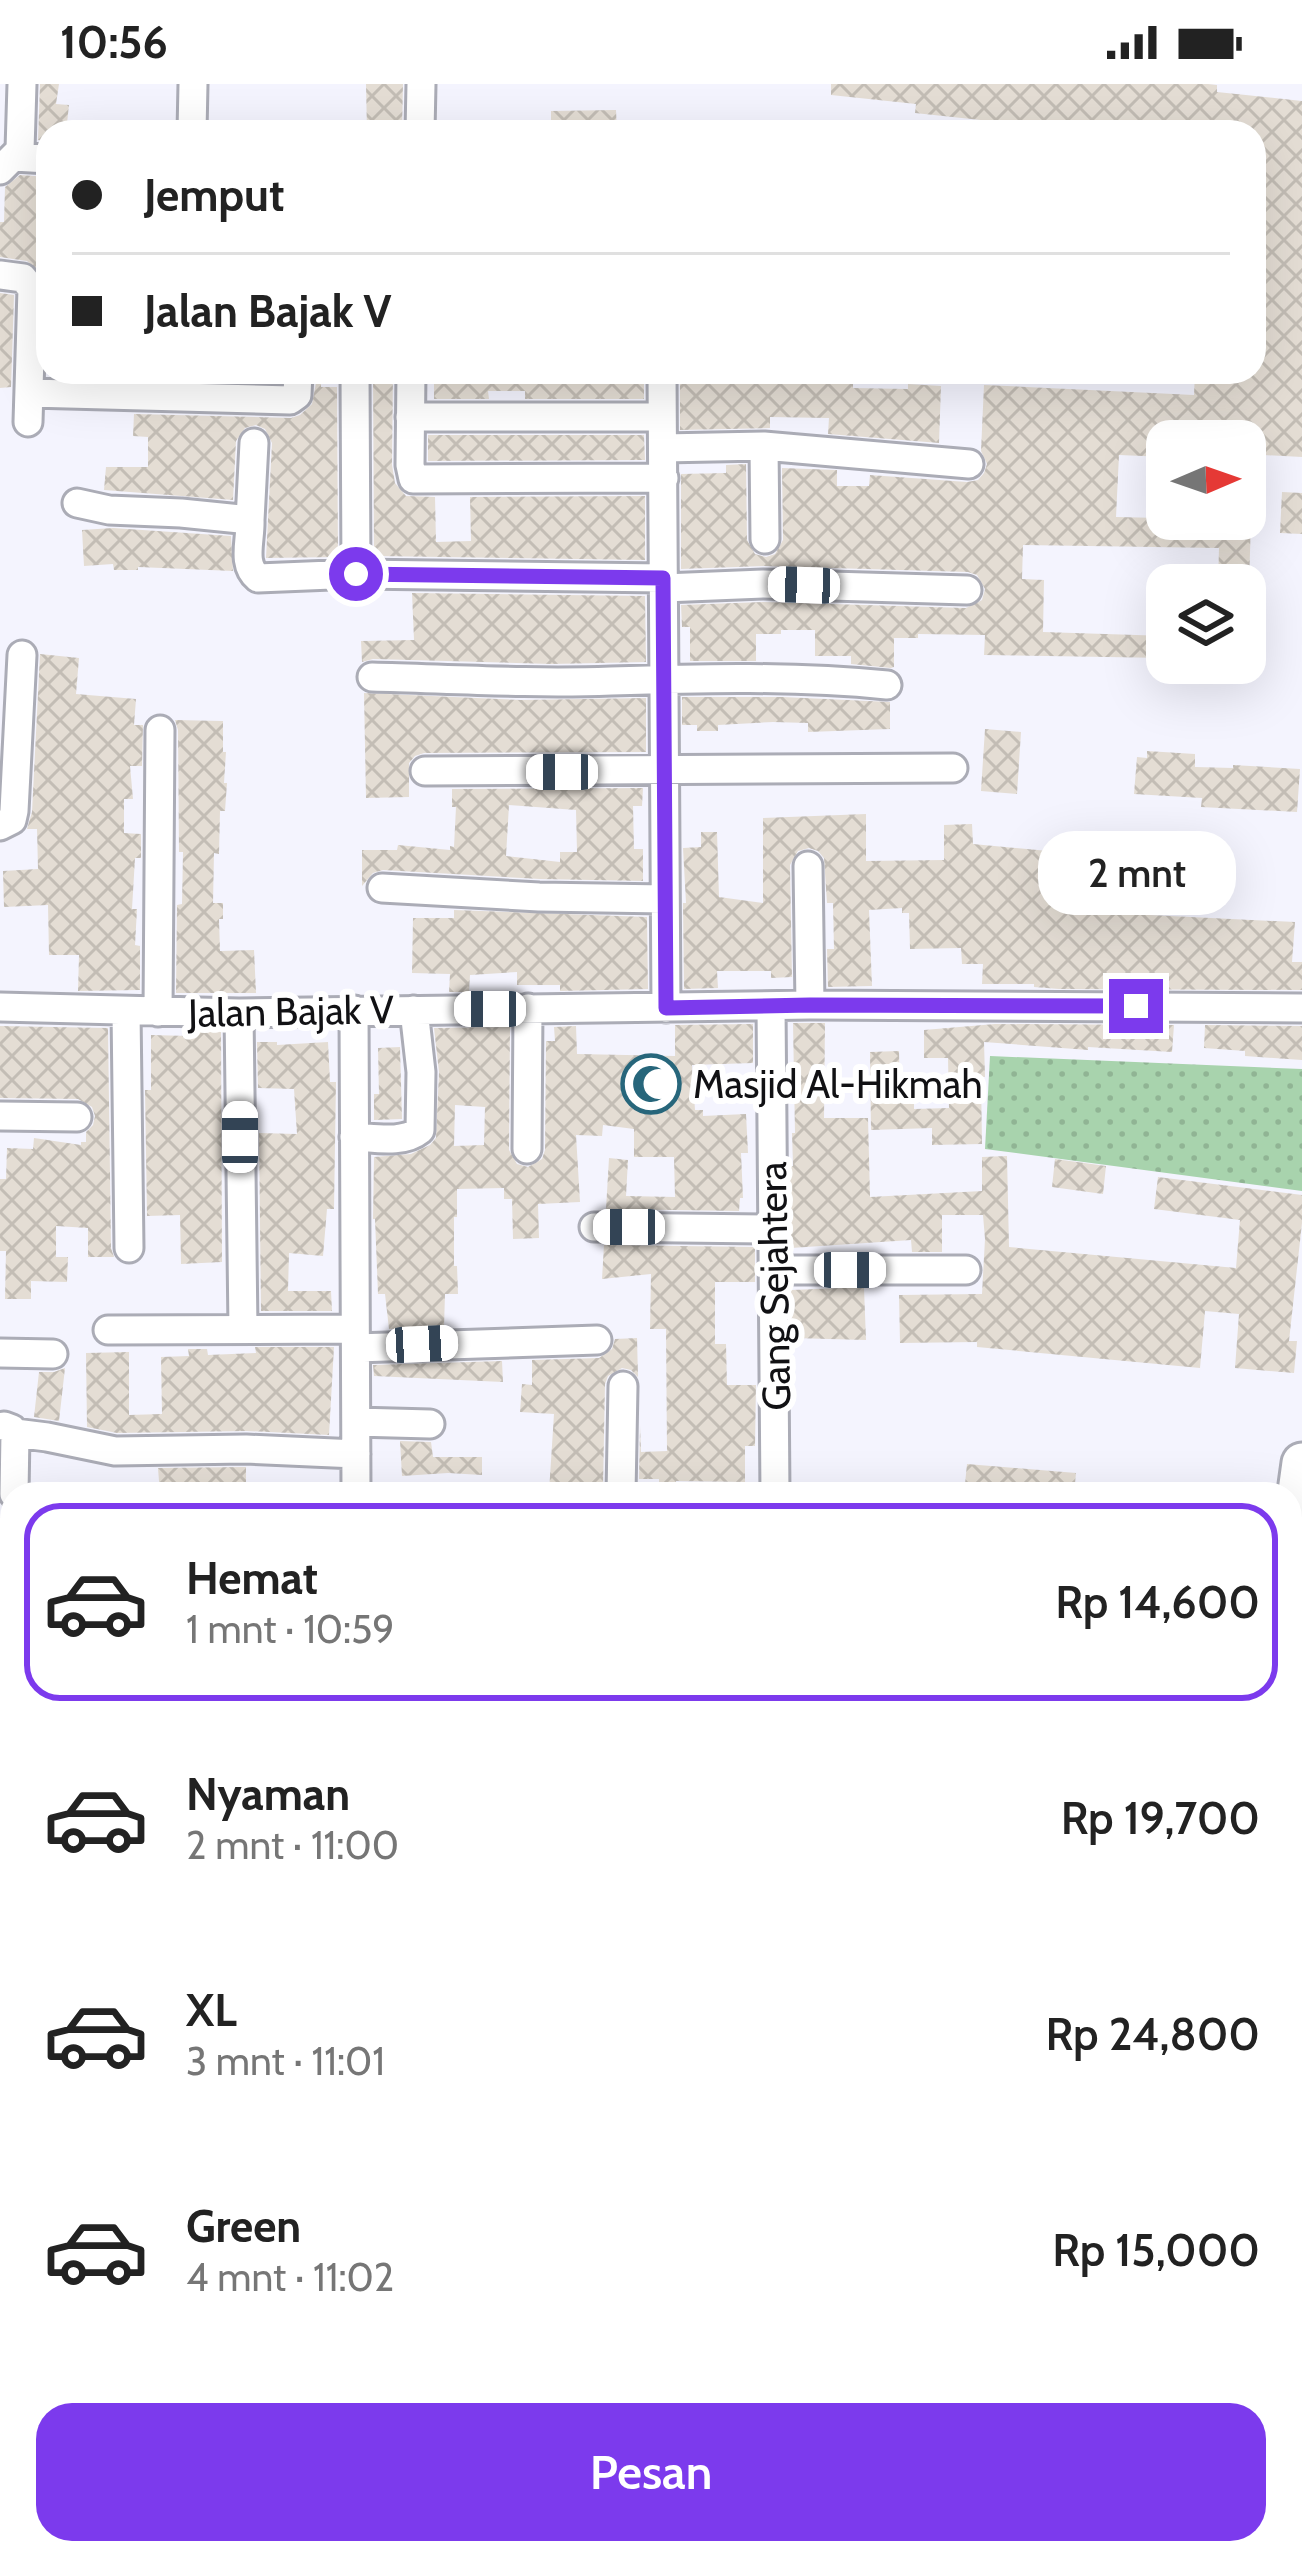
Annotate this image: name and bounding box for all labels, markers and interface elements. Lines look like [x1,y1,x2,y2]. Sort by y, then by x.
text: 10:56 [60,15,168,69]
text: Jemput [144,168,284,222]
text: Jalan Bajak V [144,284,391,338]
north arrow [1146,420,1266,540]
map controls [1146,420,1266,684]
route start [329,547,383,601]
button: layers [1146,564,1266,684]
car [767,566,841,604]
car [526,754,598,790]
callout: 2 mnt [1037,832,1235,916]
text: 2 mnt [1088,849,1186,897]
route end [1109,979,1163,1033]
street label: Jalan Bajak V [187,985,395,1037]
car [454,991,526,1027]
mosque icon: Masjid Al-Hikmah [620,1053,682,1115]
place label: Masjid Al-Hikmah [693,1060,983,1108]
car [222,1101,258,1173]
street label: Gang Sejahtera [748,1161,800,1411]
car [593,1209,665,1245]
car [814,1252,886,1288]
car [385,1324,459,1364]
icon: car [42,1548,150,1656]
text: Hemat [186,1551,318,1605]
text: Rp 14,600 [1055,1575,1260,1629]
text: 1 mnt · 10:59 [186,1605,394,1653]
icon: car [42,1764,150,1872]
text: Nyaman [186,1767,350,1821]
text: Rp 19,700 [1061,1791,1260,1845]
text: 2 mnt · 11:00 [186,1821,399,1869]
icon: car [42,1980,150,2088]
text: XL [186,1983,237,2037]
text: Rp 24,800 [1046,2007,1260,2061]
text: 3 mnt · 11:01 [186,2037,385,2085]
icon: car [42,2196,150,2304]
text: Green [186,2199,301,2253]
text: Rp 15,000 [1052,2223,1260,2277]
text: 4 mnt · 11:02 [186,2253,394,2301]
button: Pesan [36,2403,1266,2541]

